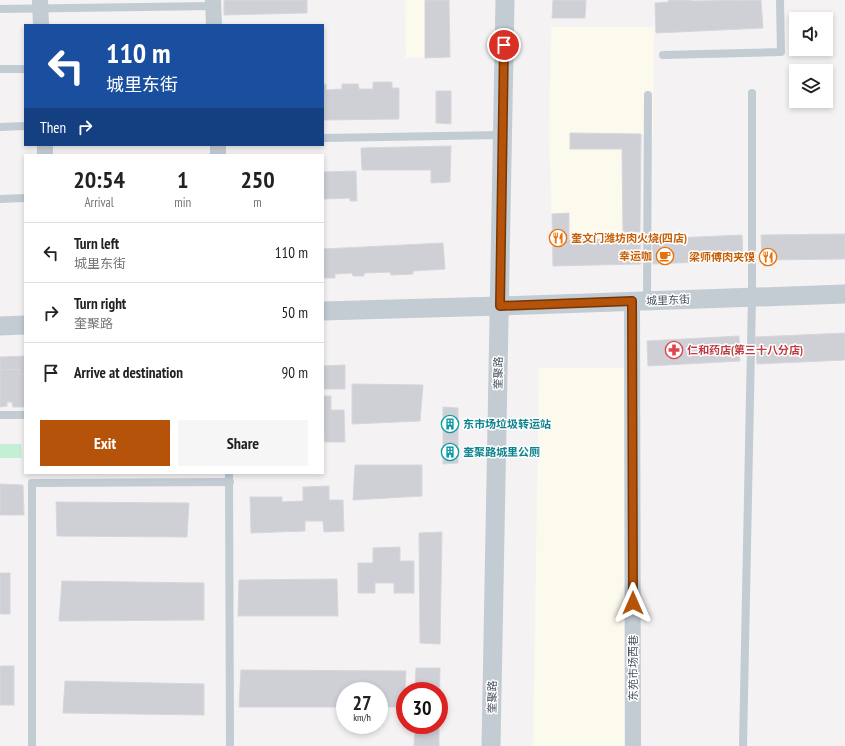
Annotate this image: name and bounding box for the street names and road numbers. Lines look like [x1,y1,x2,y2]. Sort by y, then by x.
street label: 城里东街 [646,292,690,308]
street label: 奎聚路 [491,356,505,390]
street label: 东苑市场西巷 [626,635,640,701]
street label: 奎聚路 [485,680,499,714]

